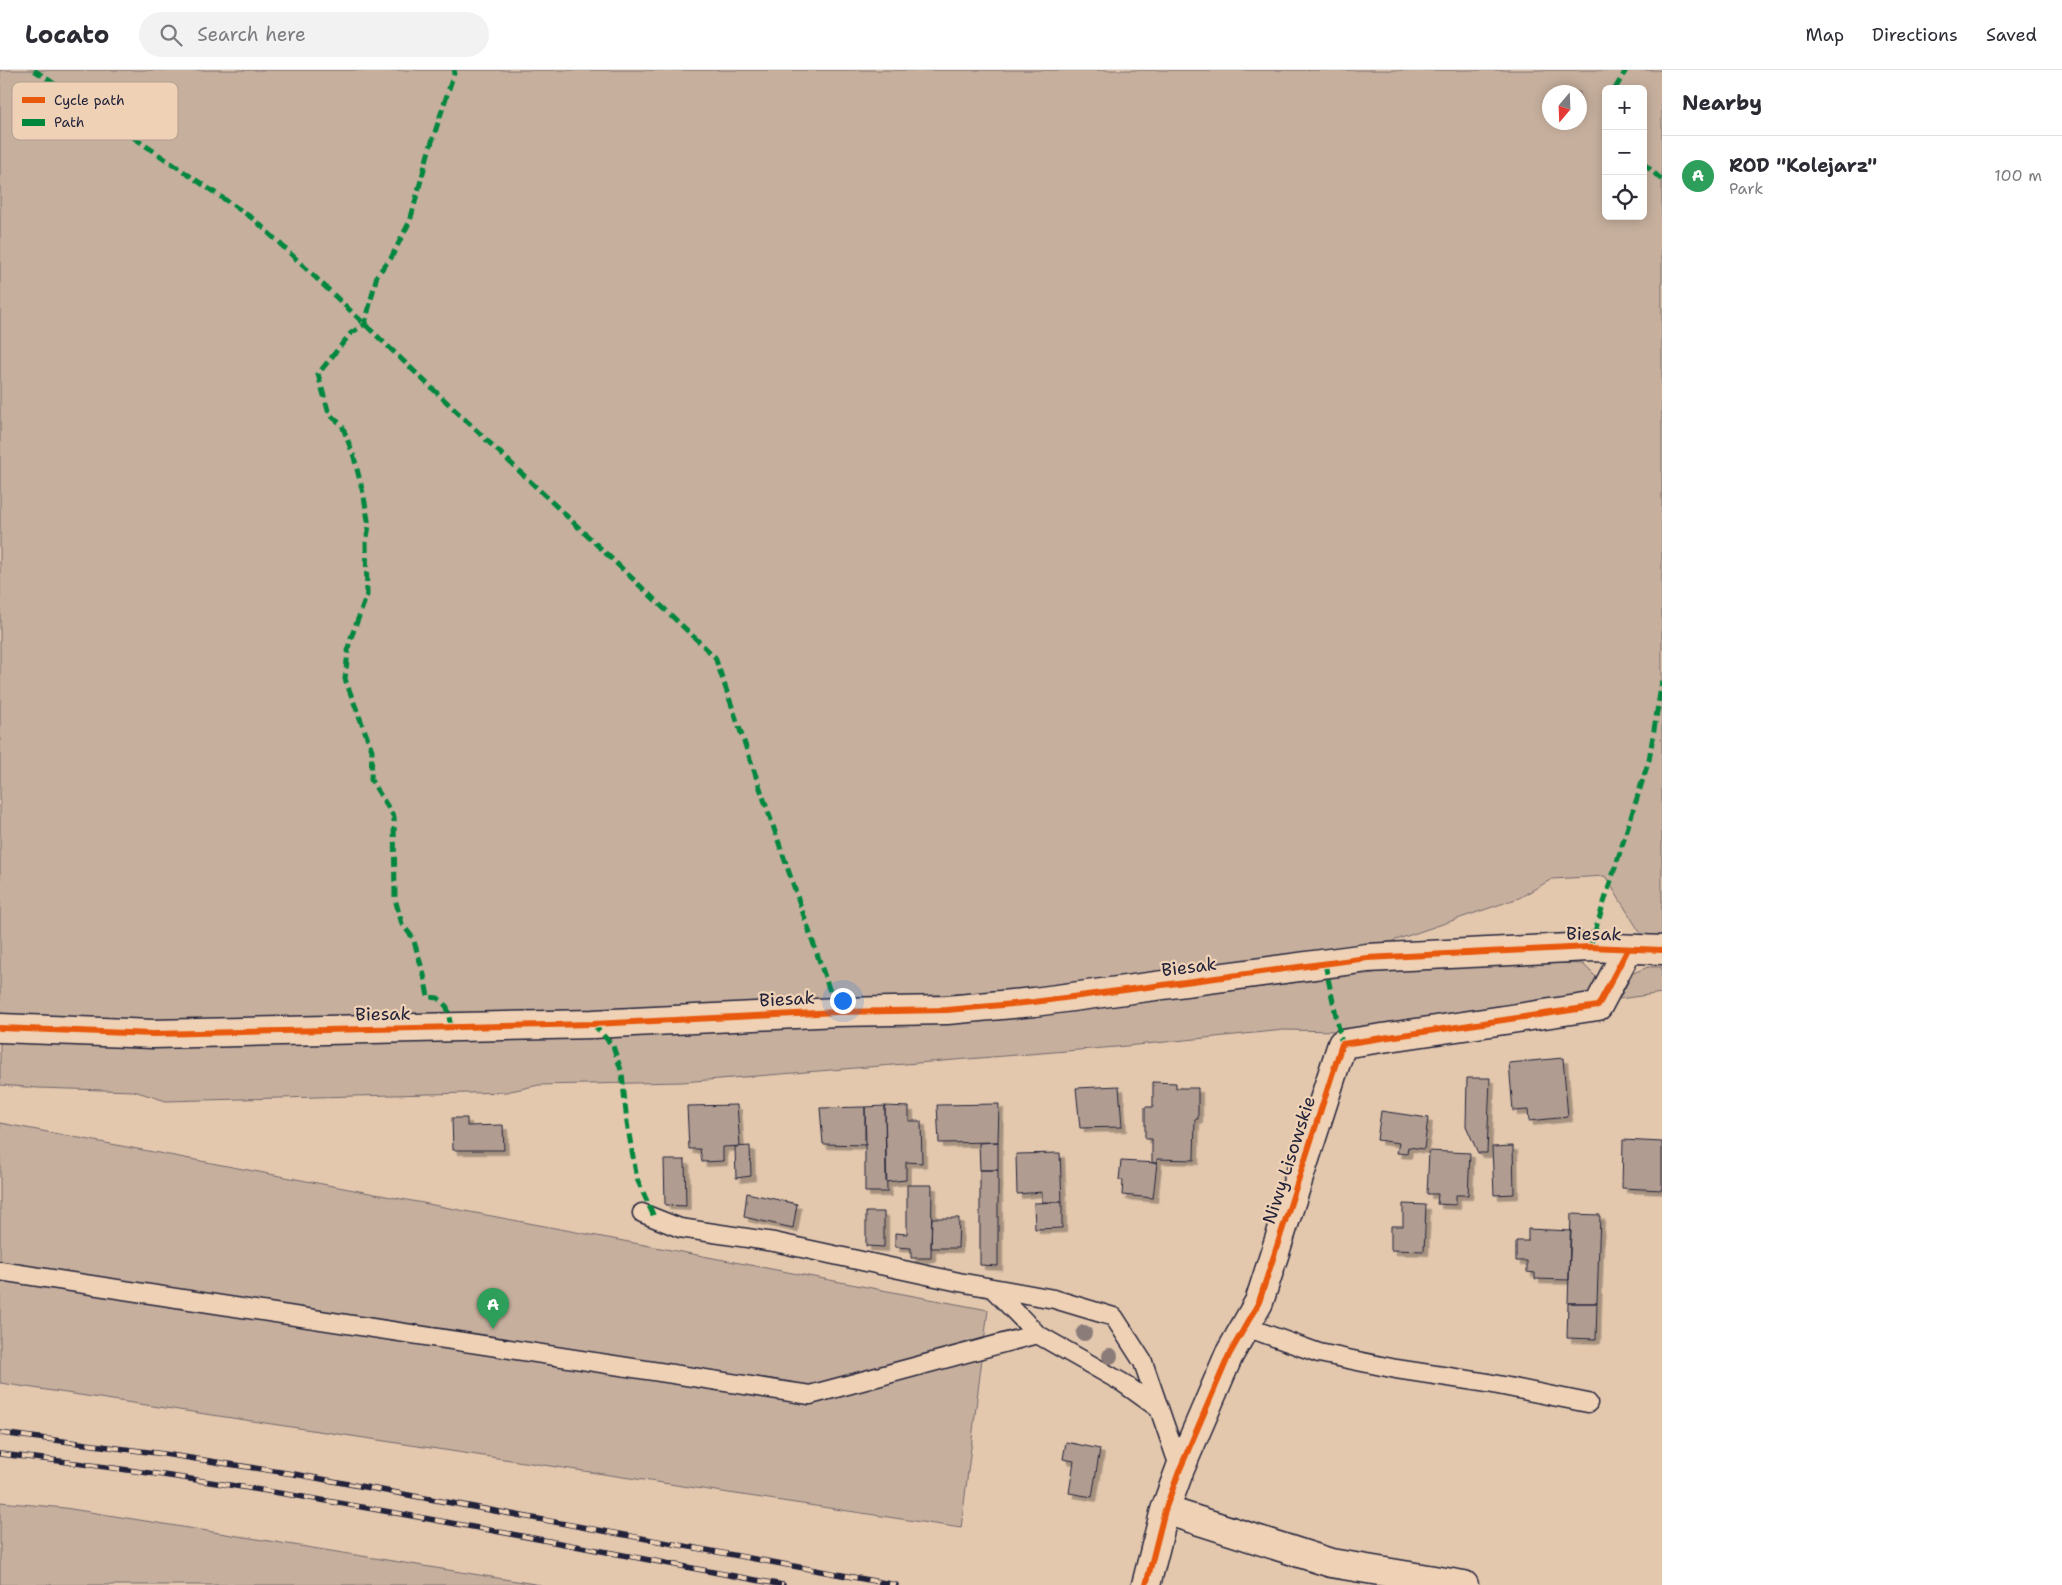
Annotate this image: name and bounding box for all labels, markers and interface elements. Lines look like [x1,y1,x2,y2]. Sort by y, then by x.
search box [139,12,489,57]
text: Locato [25,19,109,51]
icon: search [157,21,185,49]
text: Search here [197,22,306,47]
text: Map [1806,23,1844,47]
text: Directions [1872,23,1958,47]
text: Saved [1986,23,2037,47]
legend [12,82,178,140]
north arrow [1542,85,1587,130]
map controls [1602,85,1647,220]
button: + [1602,85,1647,130]
text: Nearby [1682,89,1762,117]
text: Cycle path [54,91,125,109]
text: Path [54,113,85,131]
button: − [1602,130,1647,175]
text: ROD "Kolejarz" [1729,153,1877,178]
text: A [1692,165,1704,186]
text: 100 m [1994,165,2042,186]
button: locate [1602,175,1647,220]
text: Park [1729,178,1763,199]
street label: Biesak [1566,922,1622,946]
street label: Biesak [1160,952,1218,982]
street label: Biesak [759,986,815,1012]
your location [830,988,856,1014]
street label: Biesak [355,1002,411,1026]
street label: Niwy Lisowskie [1257,1093,1321,1227]
pin: A [477,1288,509,1329]

